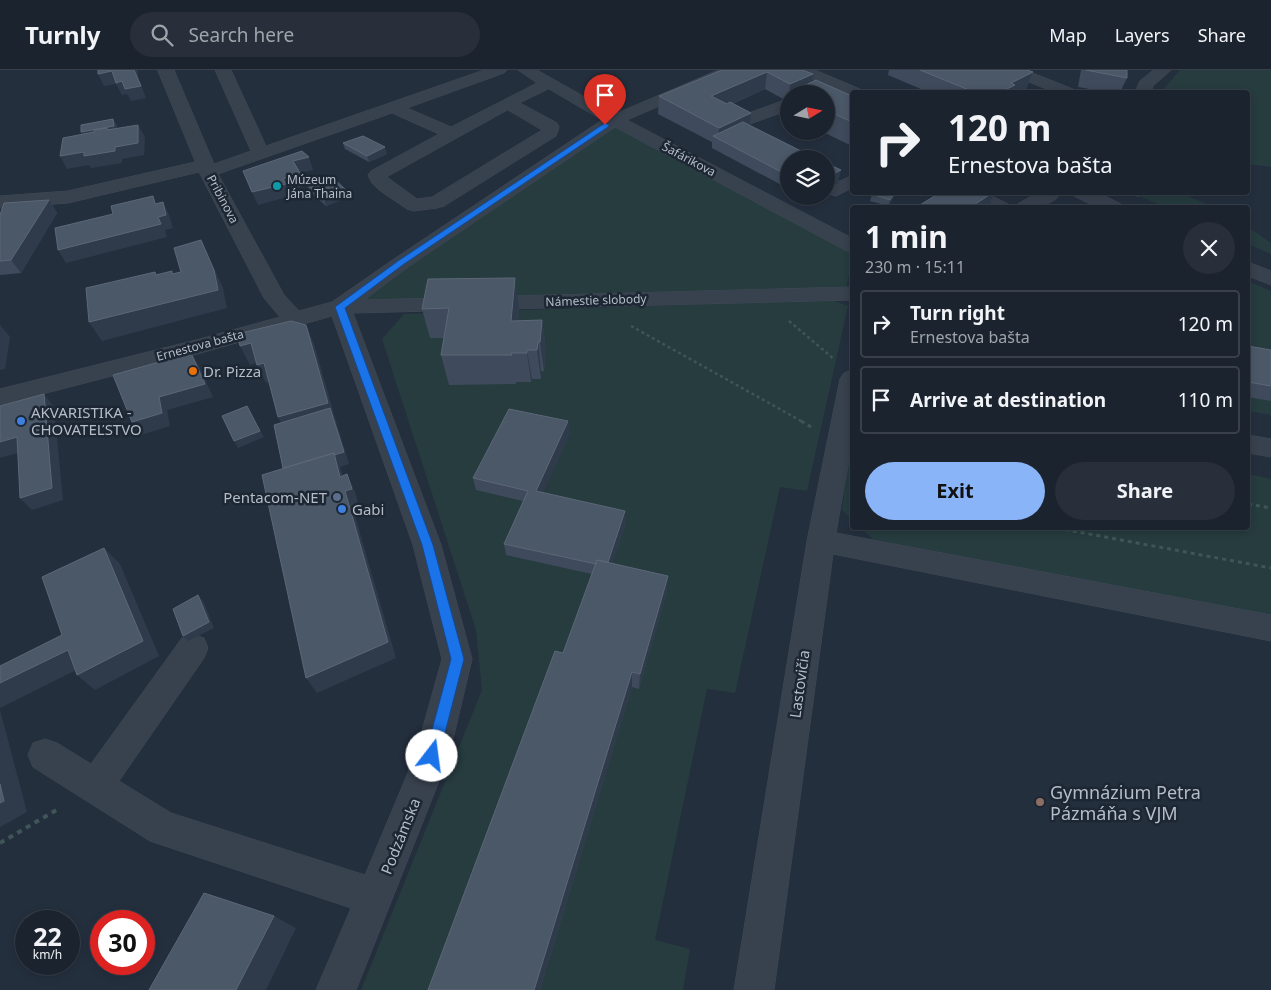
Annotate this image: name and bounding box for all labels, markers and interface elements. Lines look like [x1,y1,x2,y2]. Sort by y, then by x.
search box [130,12,480,57]
text: Turnly [25,18,100,51]
icon: search [148,21,176,49]
text: Search here [188,22,294,48]
text: Map [1049,23,1087,47]
text: Layers [1115,23,1170,47]
text: Share [1198,23,1246,47]
pin [584,74,626,125]
icon: arrive [591,81,619,109]
north arrow [780,85,835,140]
map controls [780,85,835,205]
text: 120 m [948,104,1051,151]
icon: right [865,110,930,175]
street label: Šafárikova [659,138,719,180]
text: Ernestova bašta [948,149,1113,179]
button: layers [780,150,835,205]
place label: Múzeum Jána Thaina [286,171,352,202]
street label: Pribinova [203,172,243,226]
marker: Múzeum Jána Thaina [271,180,283,192]
text: 1 min [865,216,948,257]
button: close [1183,222,1235,274]
text: 230 m · 15:11 [865,256,965,278]
street label: Námestie slobody [545,290,648,310]
text: Turn right [910,300,1005,326]
icon: right [867,310,895,338]
text: 120 m [1178,311,1233,337]
street label: Ernestova bašta [154,325,246,365]
text: Ernestova bašta [910,326,1030,348]
place label: Dr. Pizza [203,361,261,381]
marker: Dr. Pizza [187,365,199,377]
icon: arrive [867,386,895,414]
text: Arrive at destination [910,387,1106,413]
text: 110 m [1178,387,1233,413]
place label: AKVARISTIKA - CHOVATEĽSTVO [31,402,142,439]
marker: AKVARISTIKA - CHOVATEĽSTVO [15,415,27,427]
button: Exit [865,462,1045,520]
button: Share [1055,462,1235,520]
place label: Pentacom-NET [223,487,328,507]
marker: Pentacom-NET [331,491,343,503]
place label: Gabi [352,499,384,519]
marker: Gabi [336,503,348,515]
street label: Lastovičia [784,649,814,719]
position arrow [405,729,457,781]
place label: Gymnázium Petra Pázmáňa s VJM [1050,780,1201,825]
street label: Podzámska [376,795,424,877]
marker: Gymnázium Petra Pázmáňa s VJM [1034,796,1046,808]
speed limit sign: 30 [90,910,155,975]
text: 22 [33,919,62,953]
text: km/h [33,946,62,963]

